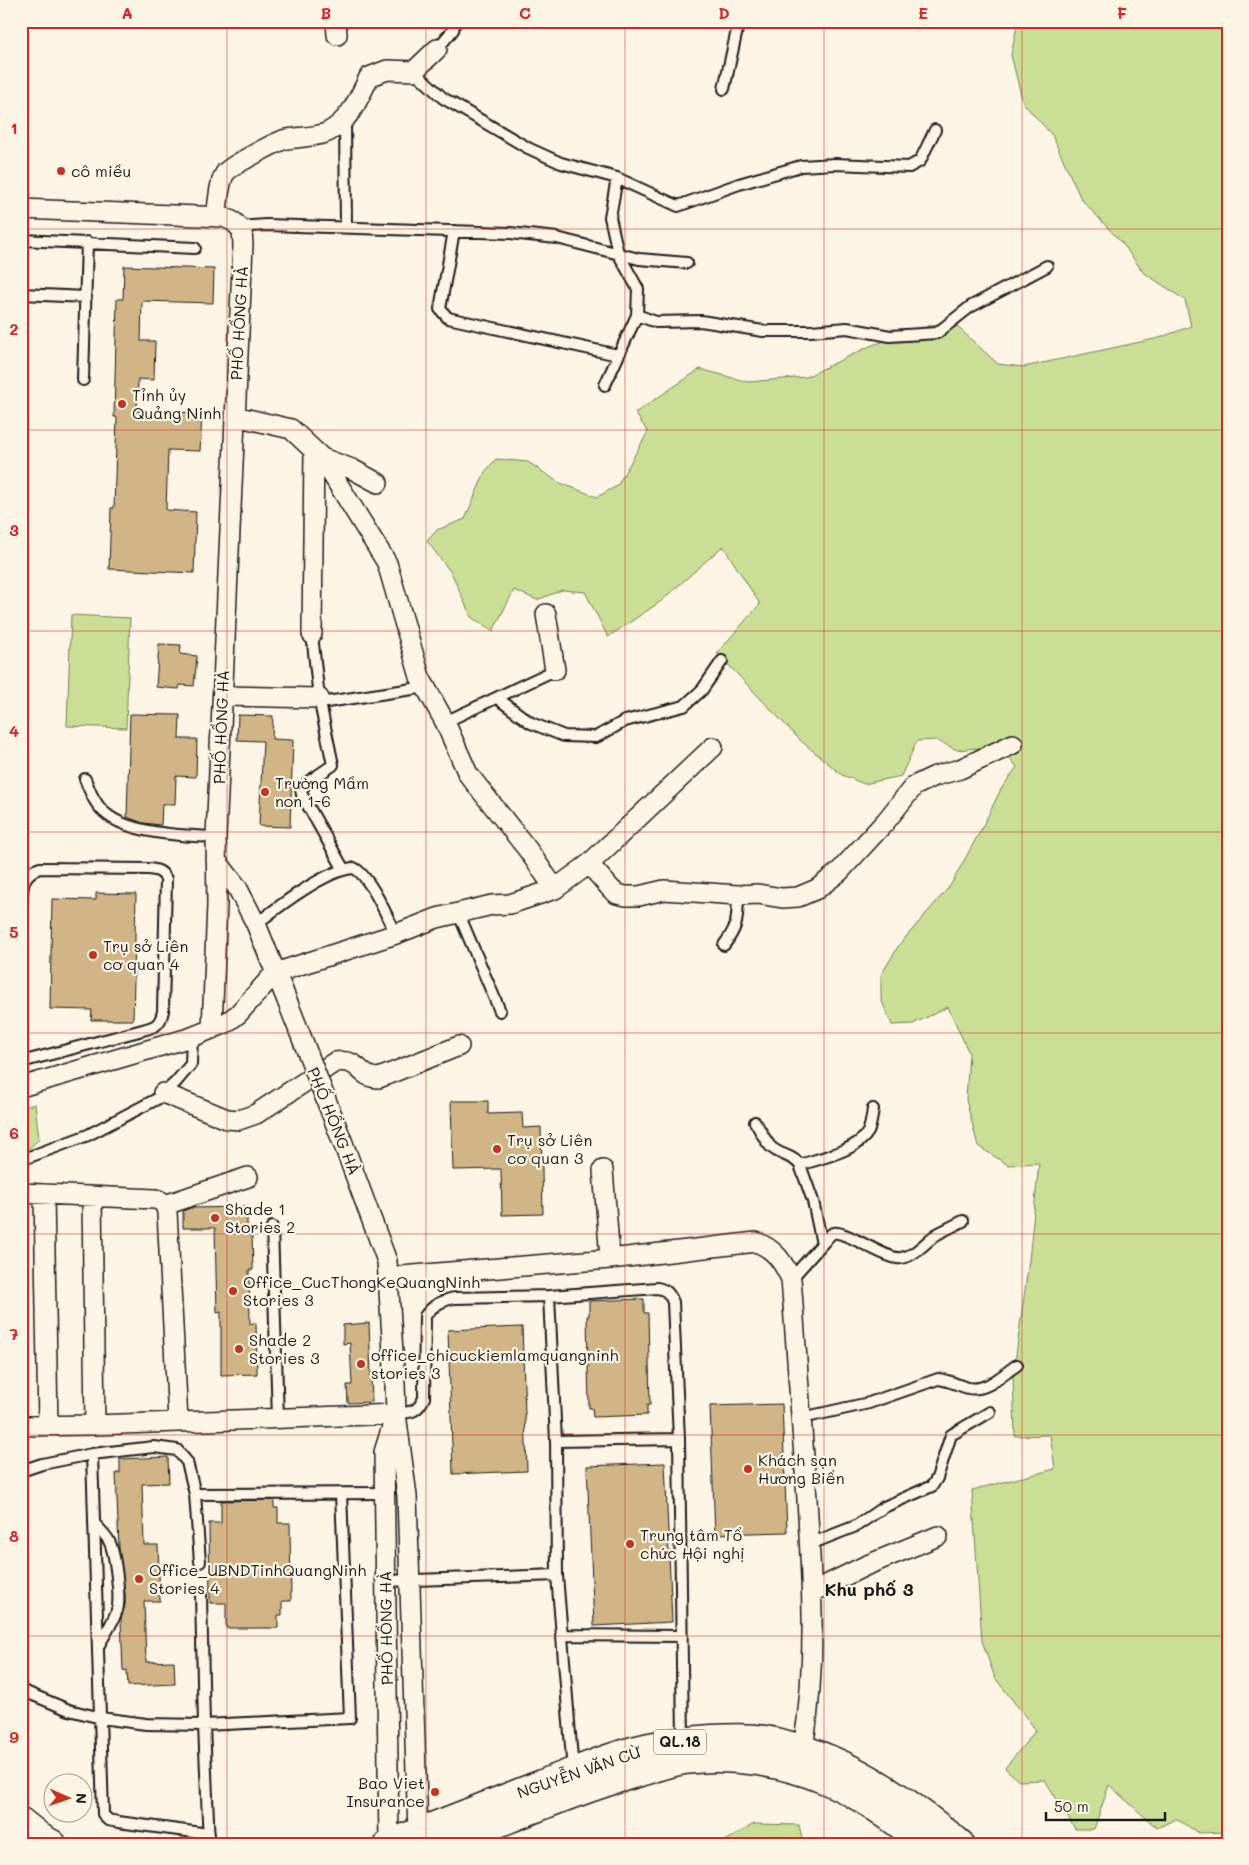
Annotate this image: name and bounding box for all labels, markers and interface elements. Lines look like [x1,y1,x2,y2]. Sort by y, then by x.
text: A [121,2,133,23]
text: B [321,2,331,23]
text: C [519,2,531,23]
text: D [718,2,730,23]
text: E [918,2,928,23]
text: F [1117,2,1127,23]
text: 1 [10,117,18,138]
place label: cô miều [71,160,131,181]
marker: cô miều [55,165,67,177]
street label: PHỐ HỒNG HÀ [225,265,252,381]
text: 2 [10,318,19,339]
place label: Tỉnh ủy Quảng Ninh [132,384,221,423]
marker: Tỉnh ủy Quảng Ninh [116,398,128,410]
text: 3 [9,519,19,540]
street label: PHỐ HỒNG HÀ [208,669,233,784]
text: 4 [9,720,19,741]
place label: Trường Mầm non 1-6 [275,772,369,811]
marker: Trường Mầm non 1-6 [259,786,271,798]
text: 5 [9,921,19,942]
place label: Trụ sở Liên cơ quan 4 [103,935,188,974]
marker: Trụ sở Liên cơ quan 4 [87,949,99,961]
street label: PHỐ HỒNG HÀ [303,1064,366,1178]
text: 6 [9,1122,19,1143]
place label: Trụ sở Liên cơ quan 3 [507,1129,592,1168]
marker: Trụ sở Liên cơ quan 3 [491,1143,503,1155]
place label: Shade 1 Stories 2 [225,1198,295,1237]
marker: Shade 1 Stories 2 [209,1212,221,1224]
place label: Office_CucThongKeQuangNinh Stories 3 [243,1271,480,1310]
marker: Office_CucThongKeQuangNinh Stories 3 [227,1285,239,1297]
text: 7 [10,1323,19,1344]
place label: Shade 2 Stories 3 [249,1329,320,1368]
marker: Shade 2 Stories 3 [233,1343,245,1355]
place label: office_chicuckiemlamquangninh stories 3 [371,1344,618,1383]
marker: office_chicuckiemlamquangninh stories 3 [355,1358,367,1370]
place label: Khách sạn Hương Biển [758,1449,845,1488]
marker: Khách sạn Hương Biển [742,1463,754,1475]
place label: Trung tâm Tổ chức Hội nghị [640,1524,745,1563]
text: 8 [9,1525,19,1546]
marker: Trung tâm Tổ chức Hội nghị [624,1538,636,1550]
place label: Office_UBNDTinhQuangNinh Stories 4 [149,1559,366,1598]
street label: PHỐ HỒNG HÀ [374,1571,397,1685]
marker: Office_UBNDTinhQuangNinh Stories 4 [133,1573,145,1585]
district label: Khu phố 3 [824,1577,914,1601]
text: 9 [9,1726,19,1747]
road number: QL.18 [654,1730,706,1754]
street label: NGUYỄN VĂN CỪ [514,1740,644,1803]
north arrow [42,1772,92,1822]
place label: Bao Viet Insurance [346,1772,425,1811]
marker: Bao Viet Insurance [429,1786,441,1798]
scale bar [1046,1790,1165,1822]
text: N [72,1793,91,1804]
text: 50 m [1054,1796,1089,1816]

